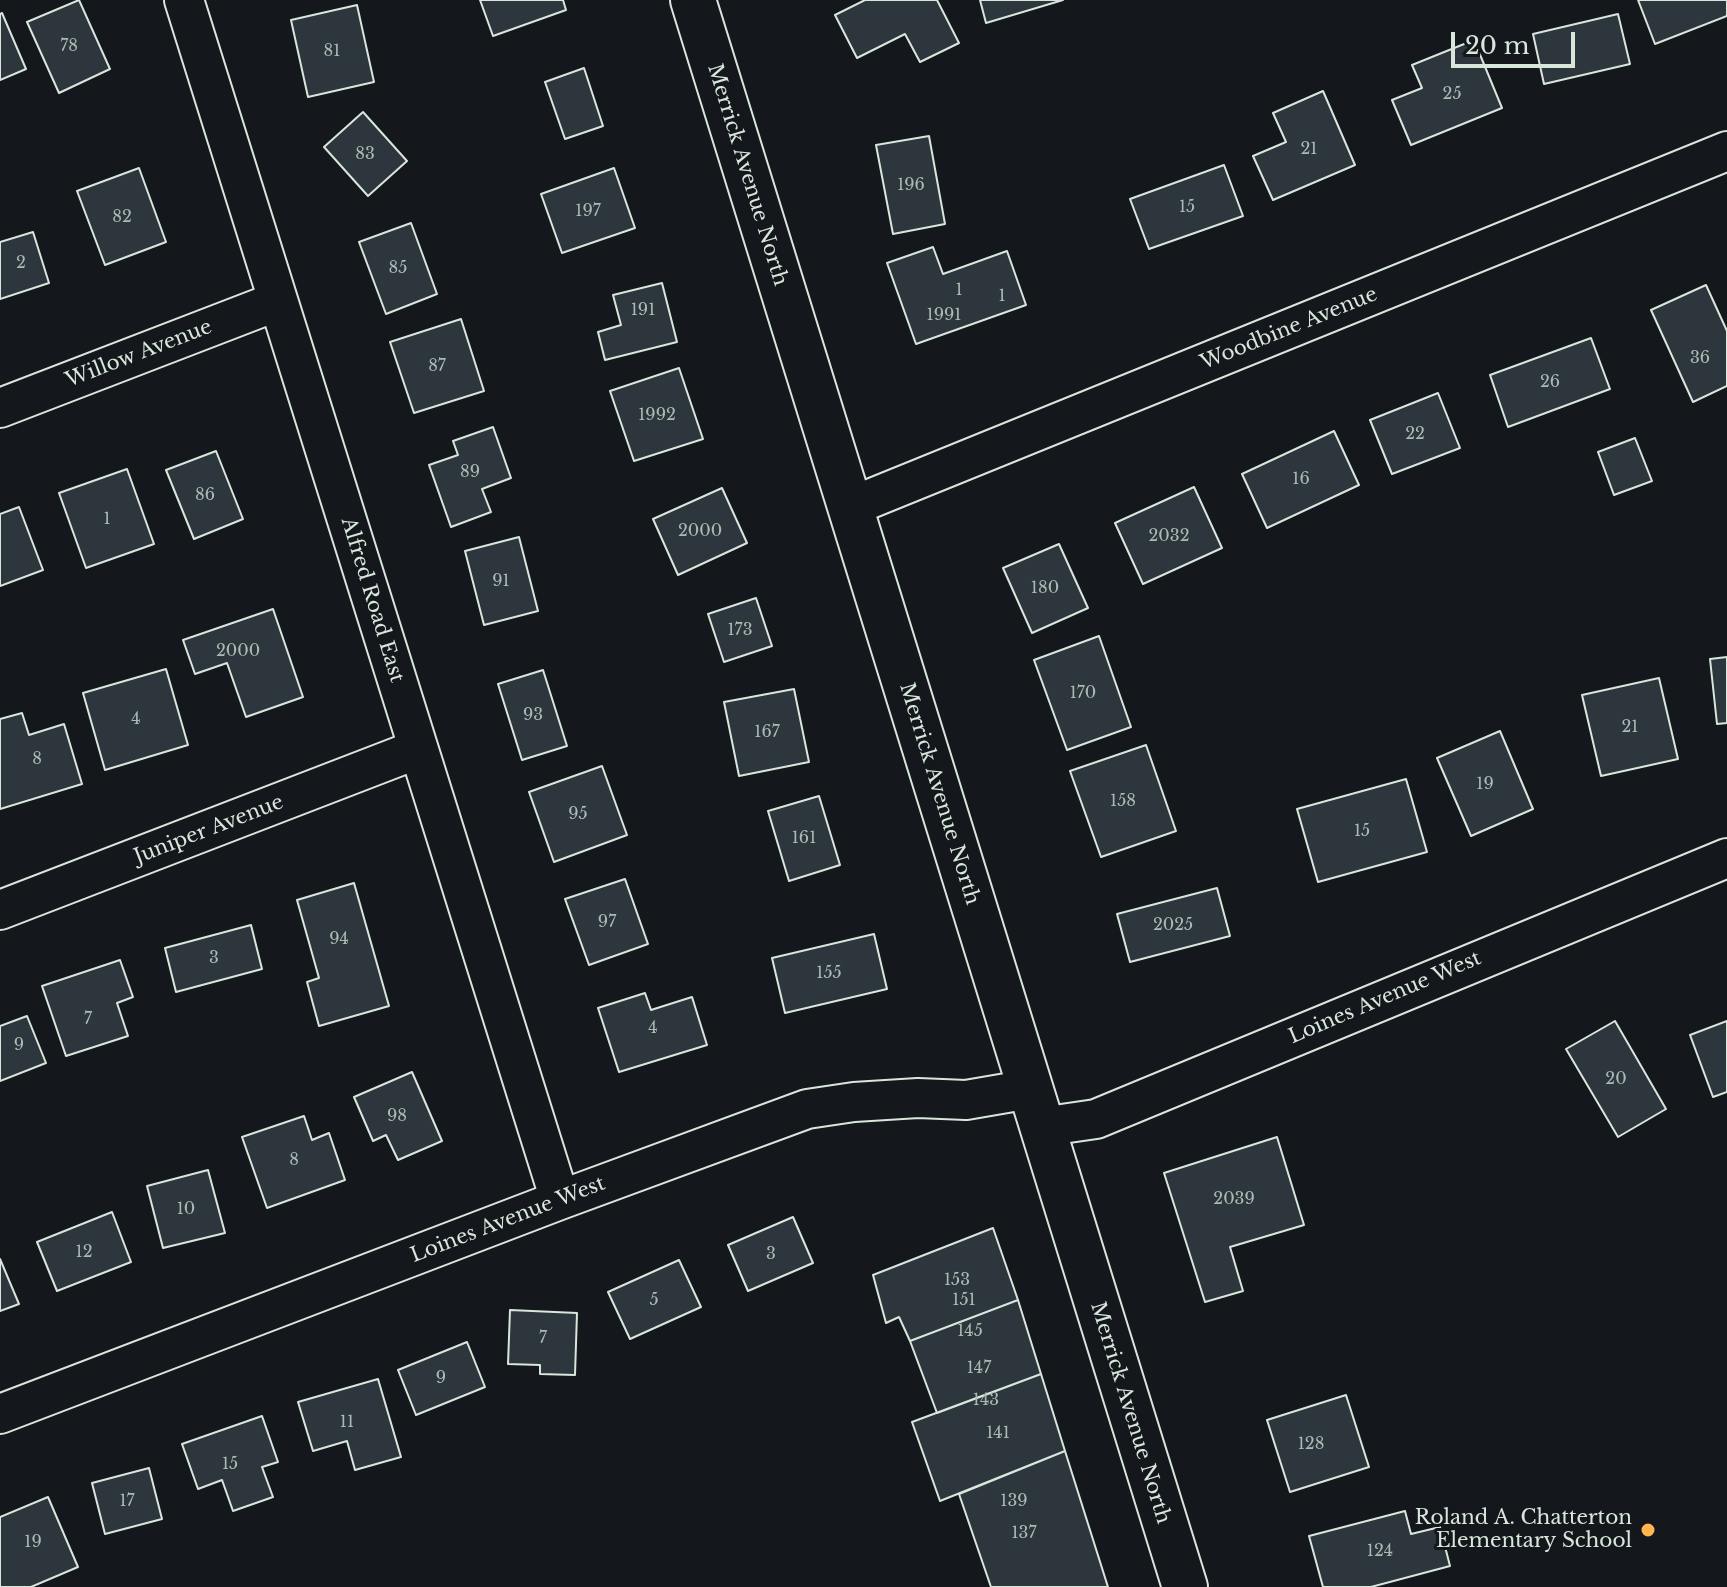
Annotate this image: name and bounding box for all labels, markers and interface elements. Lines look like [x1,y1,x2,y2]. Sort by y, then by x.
scale bar [1455,16,1579,66]
text: 20 m [1465,31,1530,60]
house number: 78 [60,36,78,56]
house number: 81 [324,41,340,61]
street label: Merrick Avenue North [702,61,792,289]
house number: 25 [1443,84,1461,104]
house number: 21 [1301,139,1317,159]
house number: 83 [355,144,375,164]
house number: 196 [897,175,925,195]
house number: 15 [1179,197,1195,217]
house number: 197 [575,201,601,221]
house number: 82 [112,207,132,227]
house number: 2 [16,253,26,273]
house number: 85 [389,258,407,278]
house number: 1 [955,280,963,300]
street label: Woodbine Avenue [1197,283,1381,375]
house number: 1 [998,286,1006,306]
house number: 191 [631,300,655,320]
house number: 1991 [927,305,961,325]
street label: Willow Avenue [62,315,216,393]
house number: 36 [1690,348,1710,368]
house number: 87 [428,356,446,376]
house number: 26 [1540,372,1560,392]
house number: 1992 [638,405,676,425]
house number: 22 [1405,424,1425,444]
house number: 89 [460,462,480,482]
house number: 16 [1292,469,1310,489]
house number: 86 [195,485,215,505]
house number: 1 [103,509,111,529]
street label: Alfred Road East [335,515,409,685]
house number: 2000 [678,521,722,541]
house number: 2032 [1149,526,1189,546]
house number: 91 [492,571,510,591]
house number: 180 [1031,578,1059,598]
house number: 173 [727,620,753,640]
house number: 2000 [216,641,260,661]
street label: Merrick Avenue North [894,680,984,908]
house number: 170 [1070,683,1096,703]
house number: 93 [523,705,543,725]
house number: 4 [131,709,141,729]
house number: 21 [1622,717,1638,737]
house number: 167 [754,722,780,742]
house number: 8 [32,749,42,769]
house number: 19 [1476,774,1494,794]
street label: Juniper Avenue [131,790,287,870]
house number: 158 [1110,791,1136,811]
house number: 95 [568,804,588,824]
house number: 15 [1354,821,1370,841]
house number: 161 [792,828,816,848]
house number: 97 [598,912,616,932]
house number: 2025 [1153,915,1193,935]
house number: 94 [329,929,349,949]
street label: Loines Avenue West [1285,947,1485,1049]
house number: 3 [209,948,219,968]
house number: 155 [816,963,842,983]
house number: 7 [84,1009,92,1029]
house number: 4 [648,1018,658,1038]
house number: 9 [14,1035,24,1055]
house number: 20 [1605,1069,1627,1089]
house number: 98 [387,1106,407,1126]
house number: 8 [289,1150,299,1170]
street label: Loines Avenue West [407,1172,609,1268]
house number: 2039 [1213,1189,1255,1209]
house number: 10 [177,1199,195,1219]
house number: 12 [76,1242,92,1262]
house number: 3 [766,1244,776,1264]
house number: 153 [944,1270,970,1290]
house number: 5 [649,1290,659,1310]
house number: 151 [952,1290,976,1310]
street label: Merrick Avenue North [1085,1299,1175,1527]
house number: 145 [957,1321,983,1341]
house number: 7 [539,1328,547,1348]
house number: 147 [967,1358,991,1378]
house number: 9 [436,1368,446,1388]
house number: 143 [973,1390,999,1410]
house number: 11 [340,1412,354,1432]
house number: 141 [986,1423,1010,1443]
house number: 128 [1298,1434,1324,1454]
house number: 15 [222,1454,238,1474]
house number: 17 [119,1491,135,1511]
house number: 139 [1000,1491,1028,1511]
place label: Roland A. Chatterton Elementary School [1415,1506,1632,1553]
marker: Roland A. Chatterton Elementary School [1639,1521,1657,1539]
house number: 137 [1011,1523,1037,1543]
house number: 19 [24,1532,42,1552]
house number: 124 [1367,1541,1393,1561]

